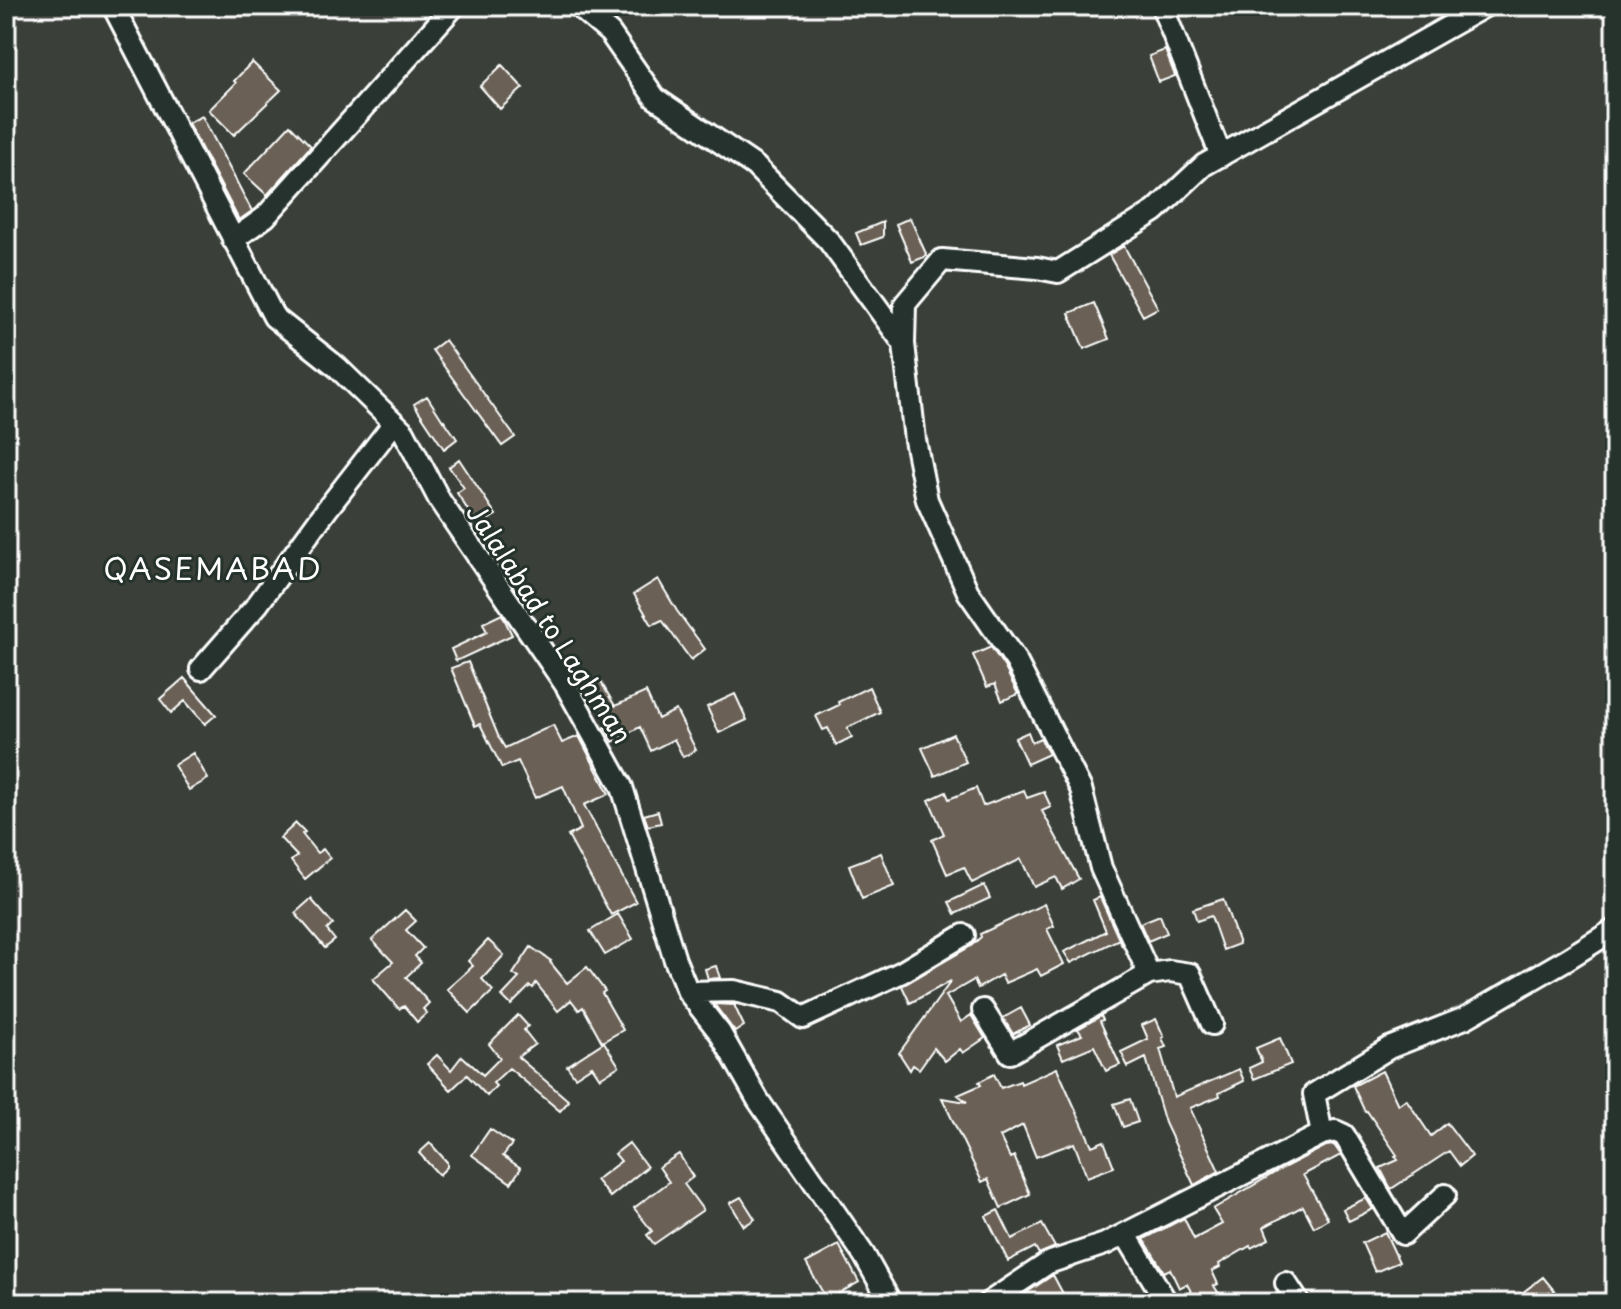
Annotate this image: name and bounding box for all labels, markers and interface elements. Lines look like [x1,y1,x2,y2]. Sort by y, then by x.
street label: Jalalabad to Laghman [457,495,643,751]
district label: QASEMABAD [103,545,323,590]

